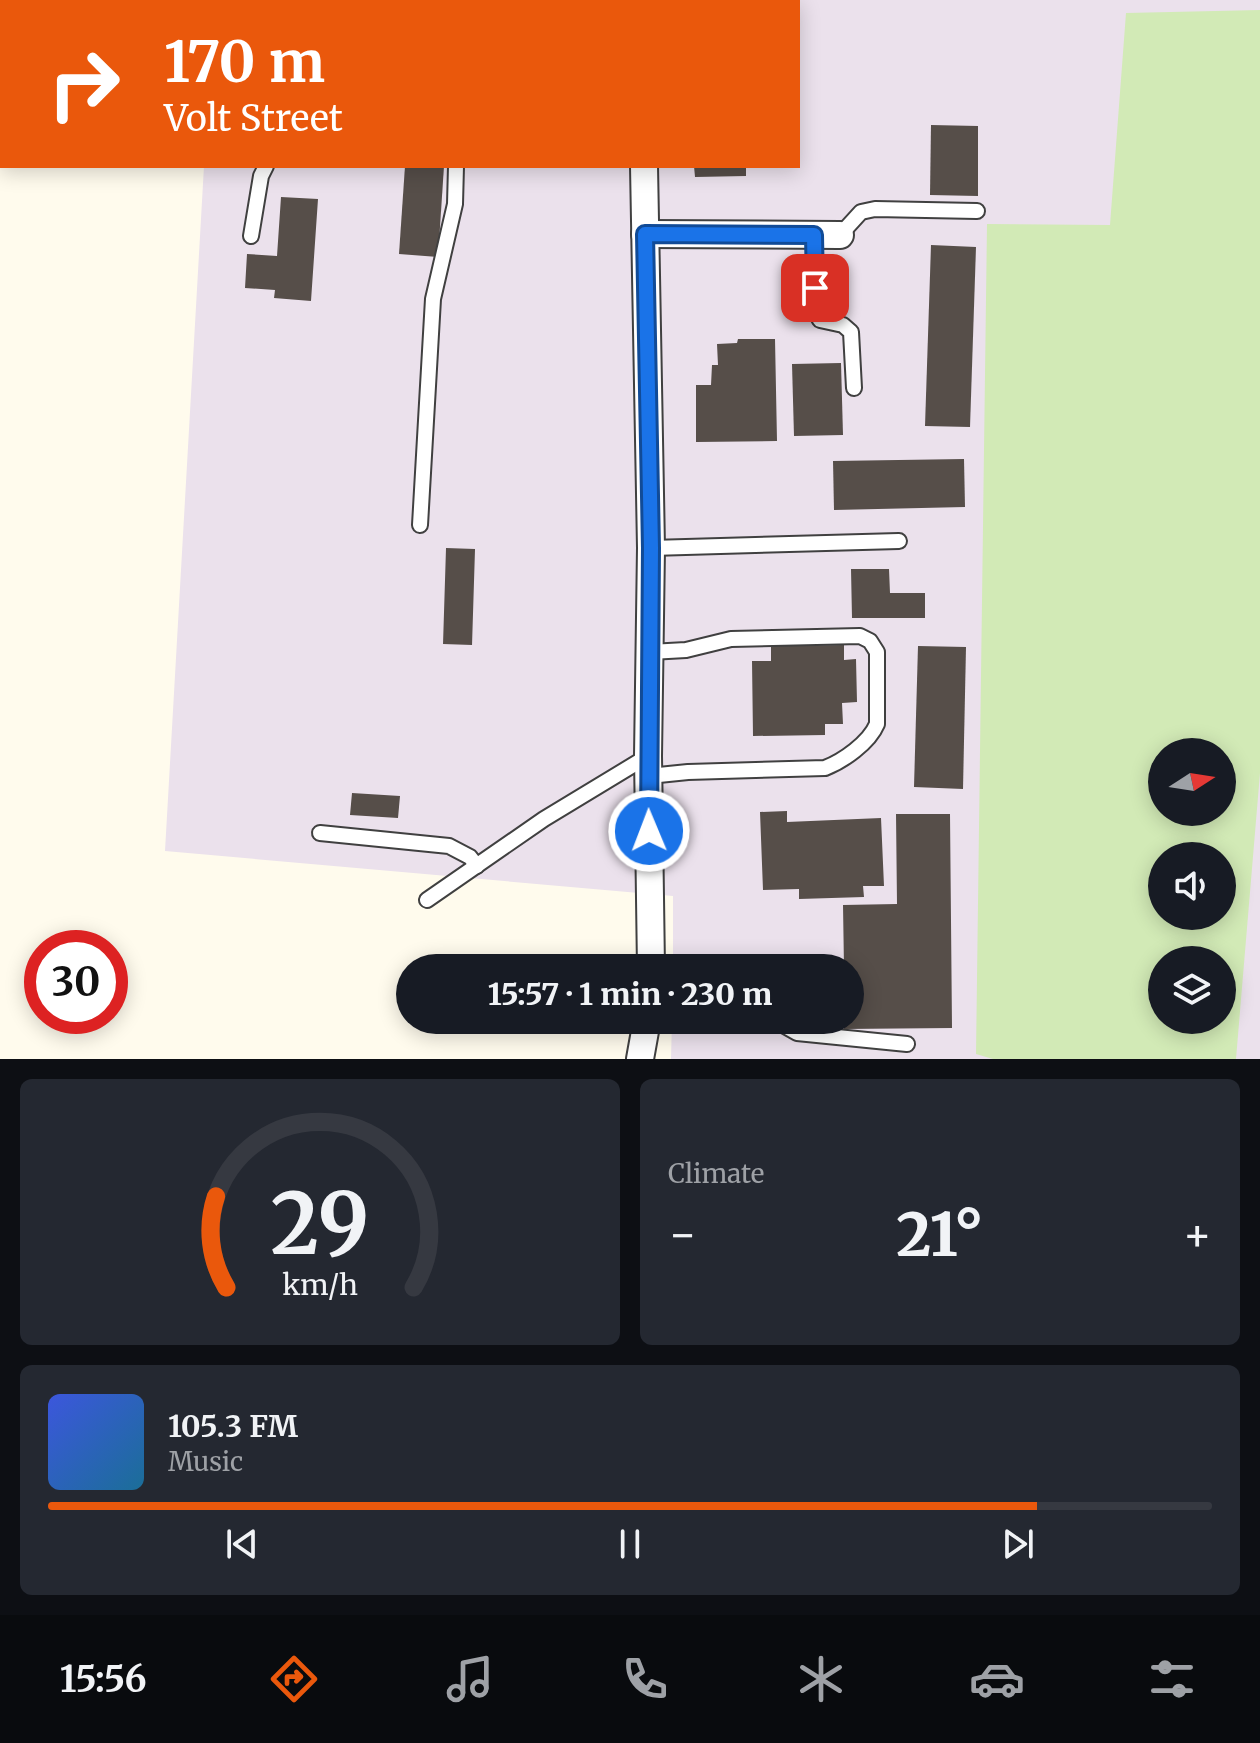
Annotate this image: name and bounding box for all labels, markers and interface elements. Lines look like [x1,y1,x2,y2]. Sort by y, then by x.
text: 170 m [164,27,325,97]
icon: right [32,32,136,136]
text: Volt Street [164,96,343,141]
pin [781,254,849,322]
icon: arrive [793,266,837,310]
north arrow [1148,738,1236,826]
map controls [1148,738,1236,1034]
position arrow [607,789,691,873]
button: sound [1148,842,1236,930]
speed limit sign: 30 [24,930,128,1034]
button: layers [1148,946,1236,1034]
text: 15:57 · 1 min · 230 m [488,975,772,1013]
text: Climate [668,1157,764,1190]
text: 29 [271,1172,369,1277]
text: 21° [896,1197,984,1272]
text: − [668,1207,697,1262]
text: + [1183,1207,1212,1262]
text: km/h [282,1267,358,1303]
text: 105.3 FM [168,1407,298,1445]
text: Music [168,1445,243,1478]
icon: previous [220,1522,264,1566]
icon: pause [608,1522,652,1566]
icon: next [996,1522,1040,1566]
icon: directions [266,1651,322,1707]
icon: music [442,1651,498,1707]
icon: phone [617,1651,673,1707]
icon: climate [793,1651,849,1707]
icon: car [969,1651,1025,1707]
icon: filters [1144,1651,1200,1707]
text: 15:56 [60,1657,147,1702]

